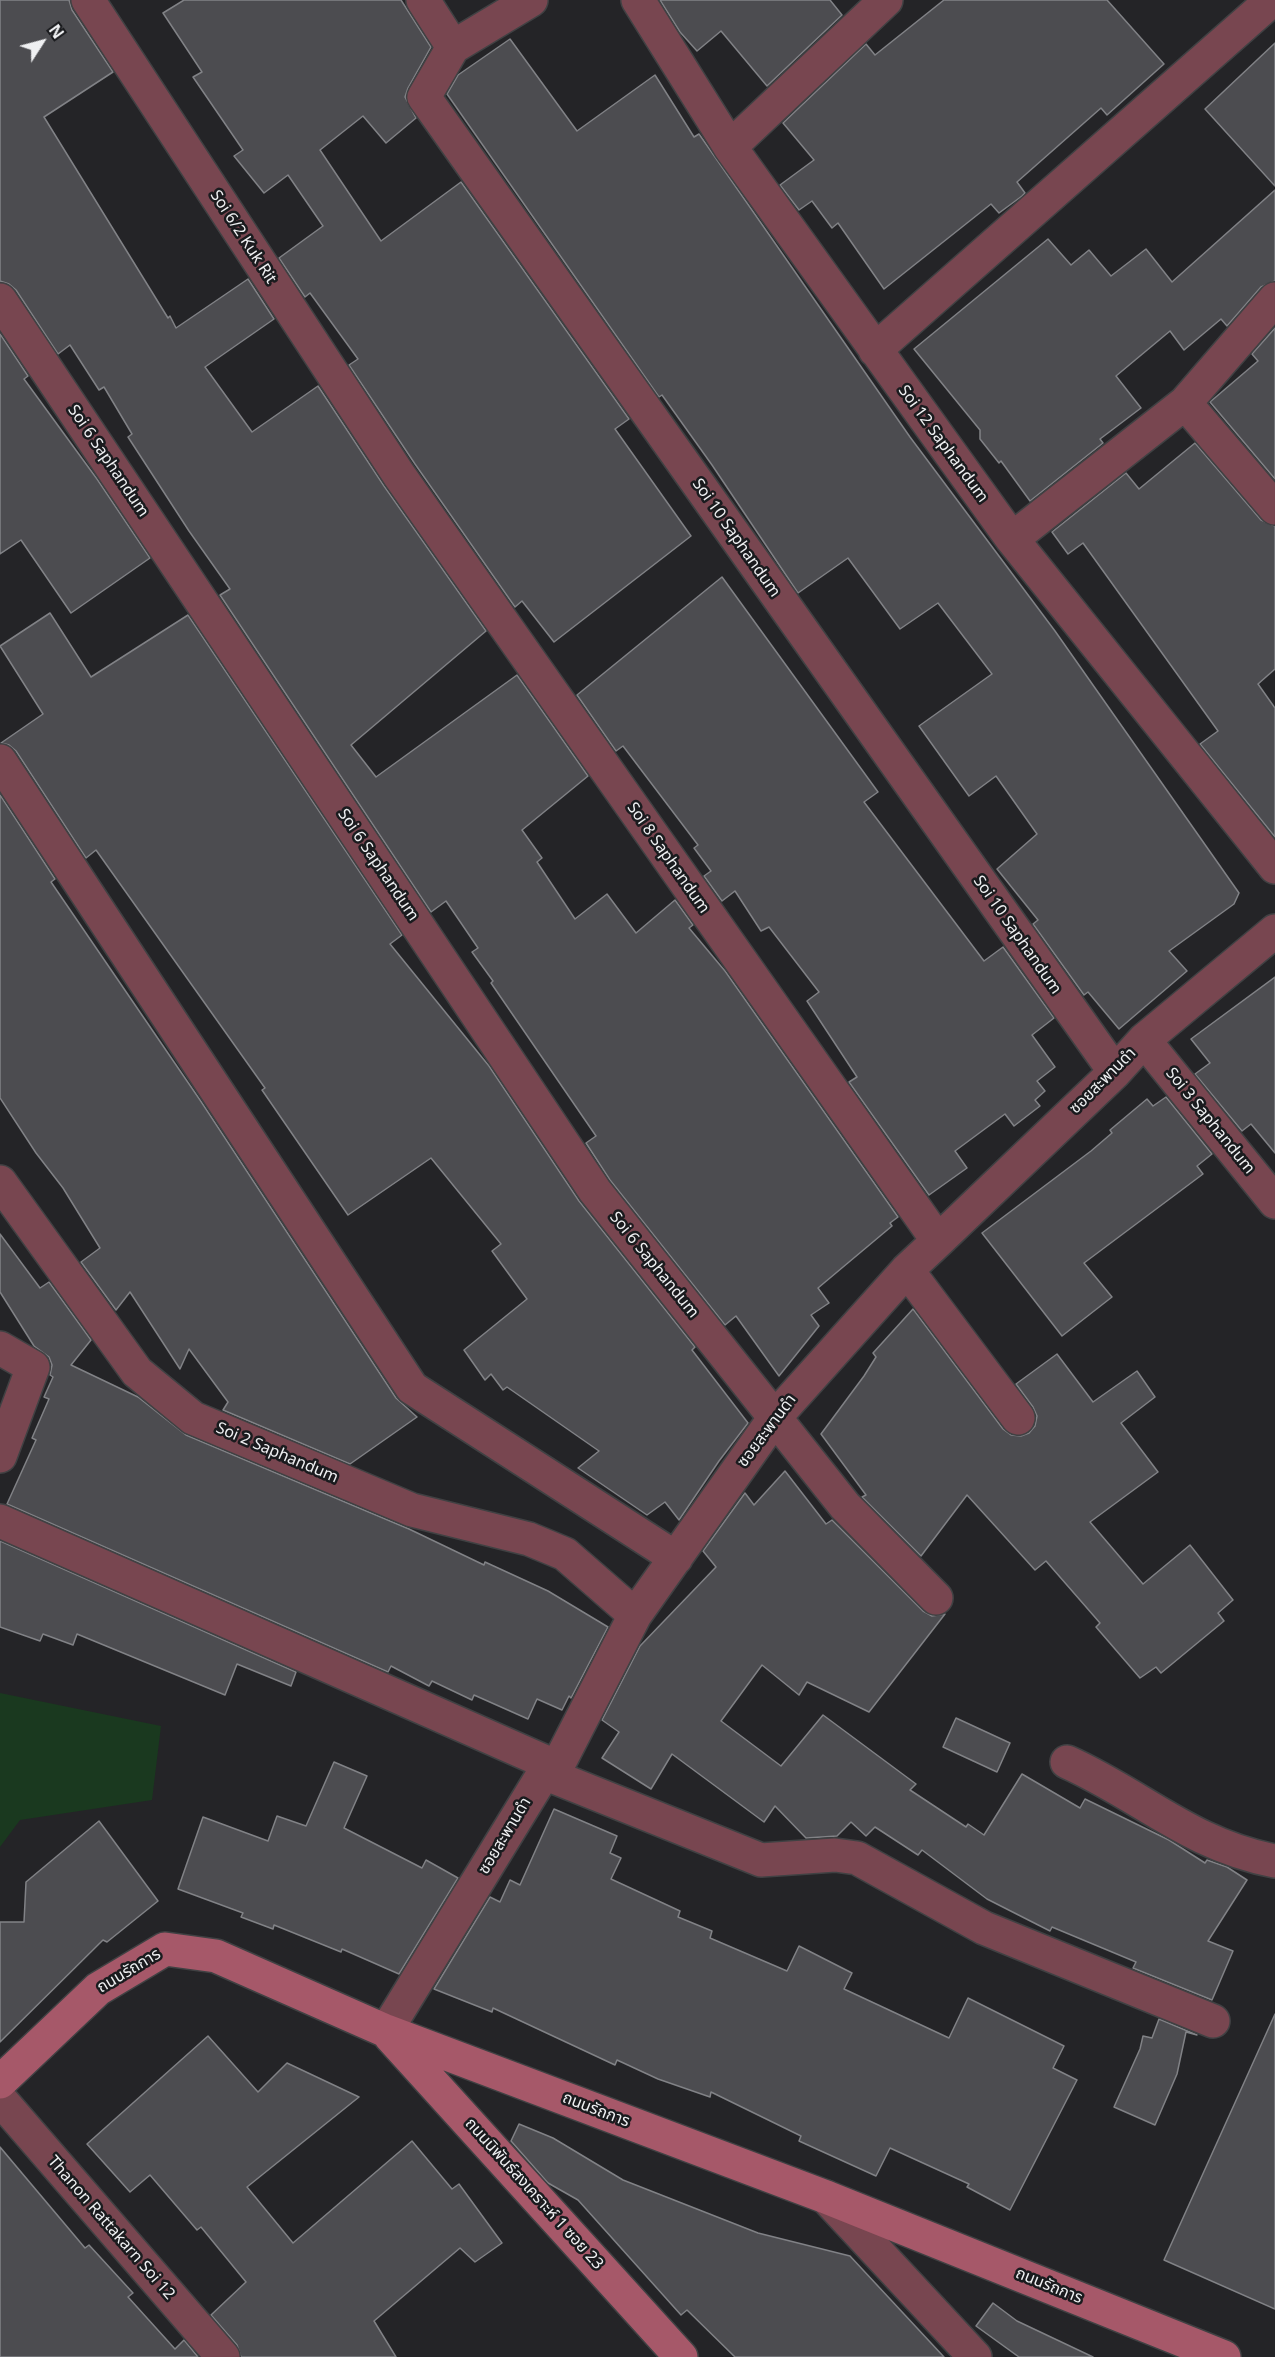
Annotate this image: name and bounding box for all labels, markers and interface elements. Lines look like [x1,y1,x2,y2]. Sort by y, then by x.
north arrow [12,12,72,72]
text: N [44,20,69,43]
street label: Soi 6/2 Kuk Rit [206,187,280,287]
street label: Soi 12 Saphandum [894,382,992,506]
street label: Soi 6 Saphandum [63,401,153,521]
street label: Soi 10 Saphandum [688,475,784,601]
street label: Soi 8 Saphandum [623,799,713,917]
street label: Soi 6 Saphandum [333,805,423,925]
street label: Soi 10 Saphandum [969,872,1065,998]
street label: ซอยสะพานดำ [1066,1044,1140,1118]
street label: Soi 3 Saphandum [1161,1064,1259,1178]
street label: Soi 6 Saphandum [605,1208,703,1322]
street label: ซอยสะพานดำ [733,1391,801,1471]
street label: Soi 2 Saphandum [213,1419,341,1487]
street label: ซอยสะพานดำ [475,1794,535,1878]
street label: ถนนรัถการ [94,1945,164,1997]
street label: ถนนรัถการ [560,2088,632,2132]
street label: ถนนนิพันธ์สงเคราะห์ 1 ซอย 23 [461,2114,607,2274]
street label: Thanon Rattakarn Soi 12 [43,2152,179,2304]
street label: ถนนรัถการ [1013,2264,1085,2308]

